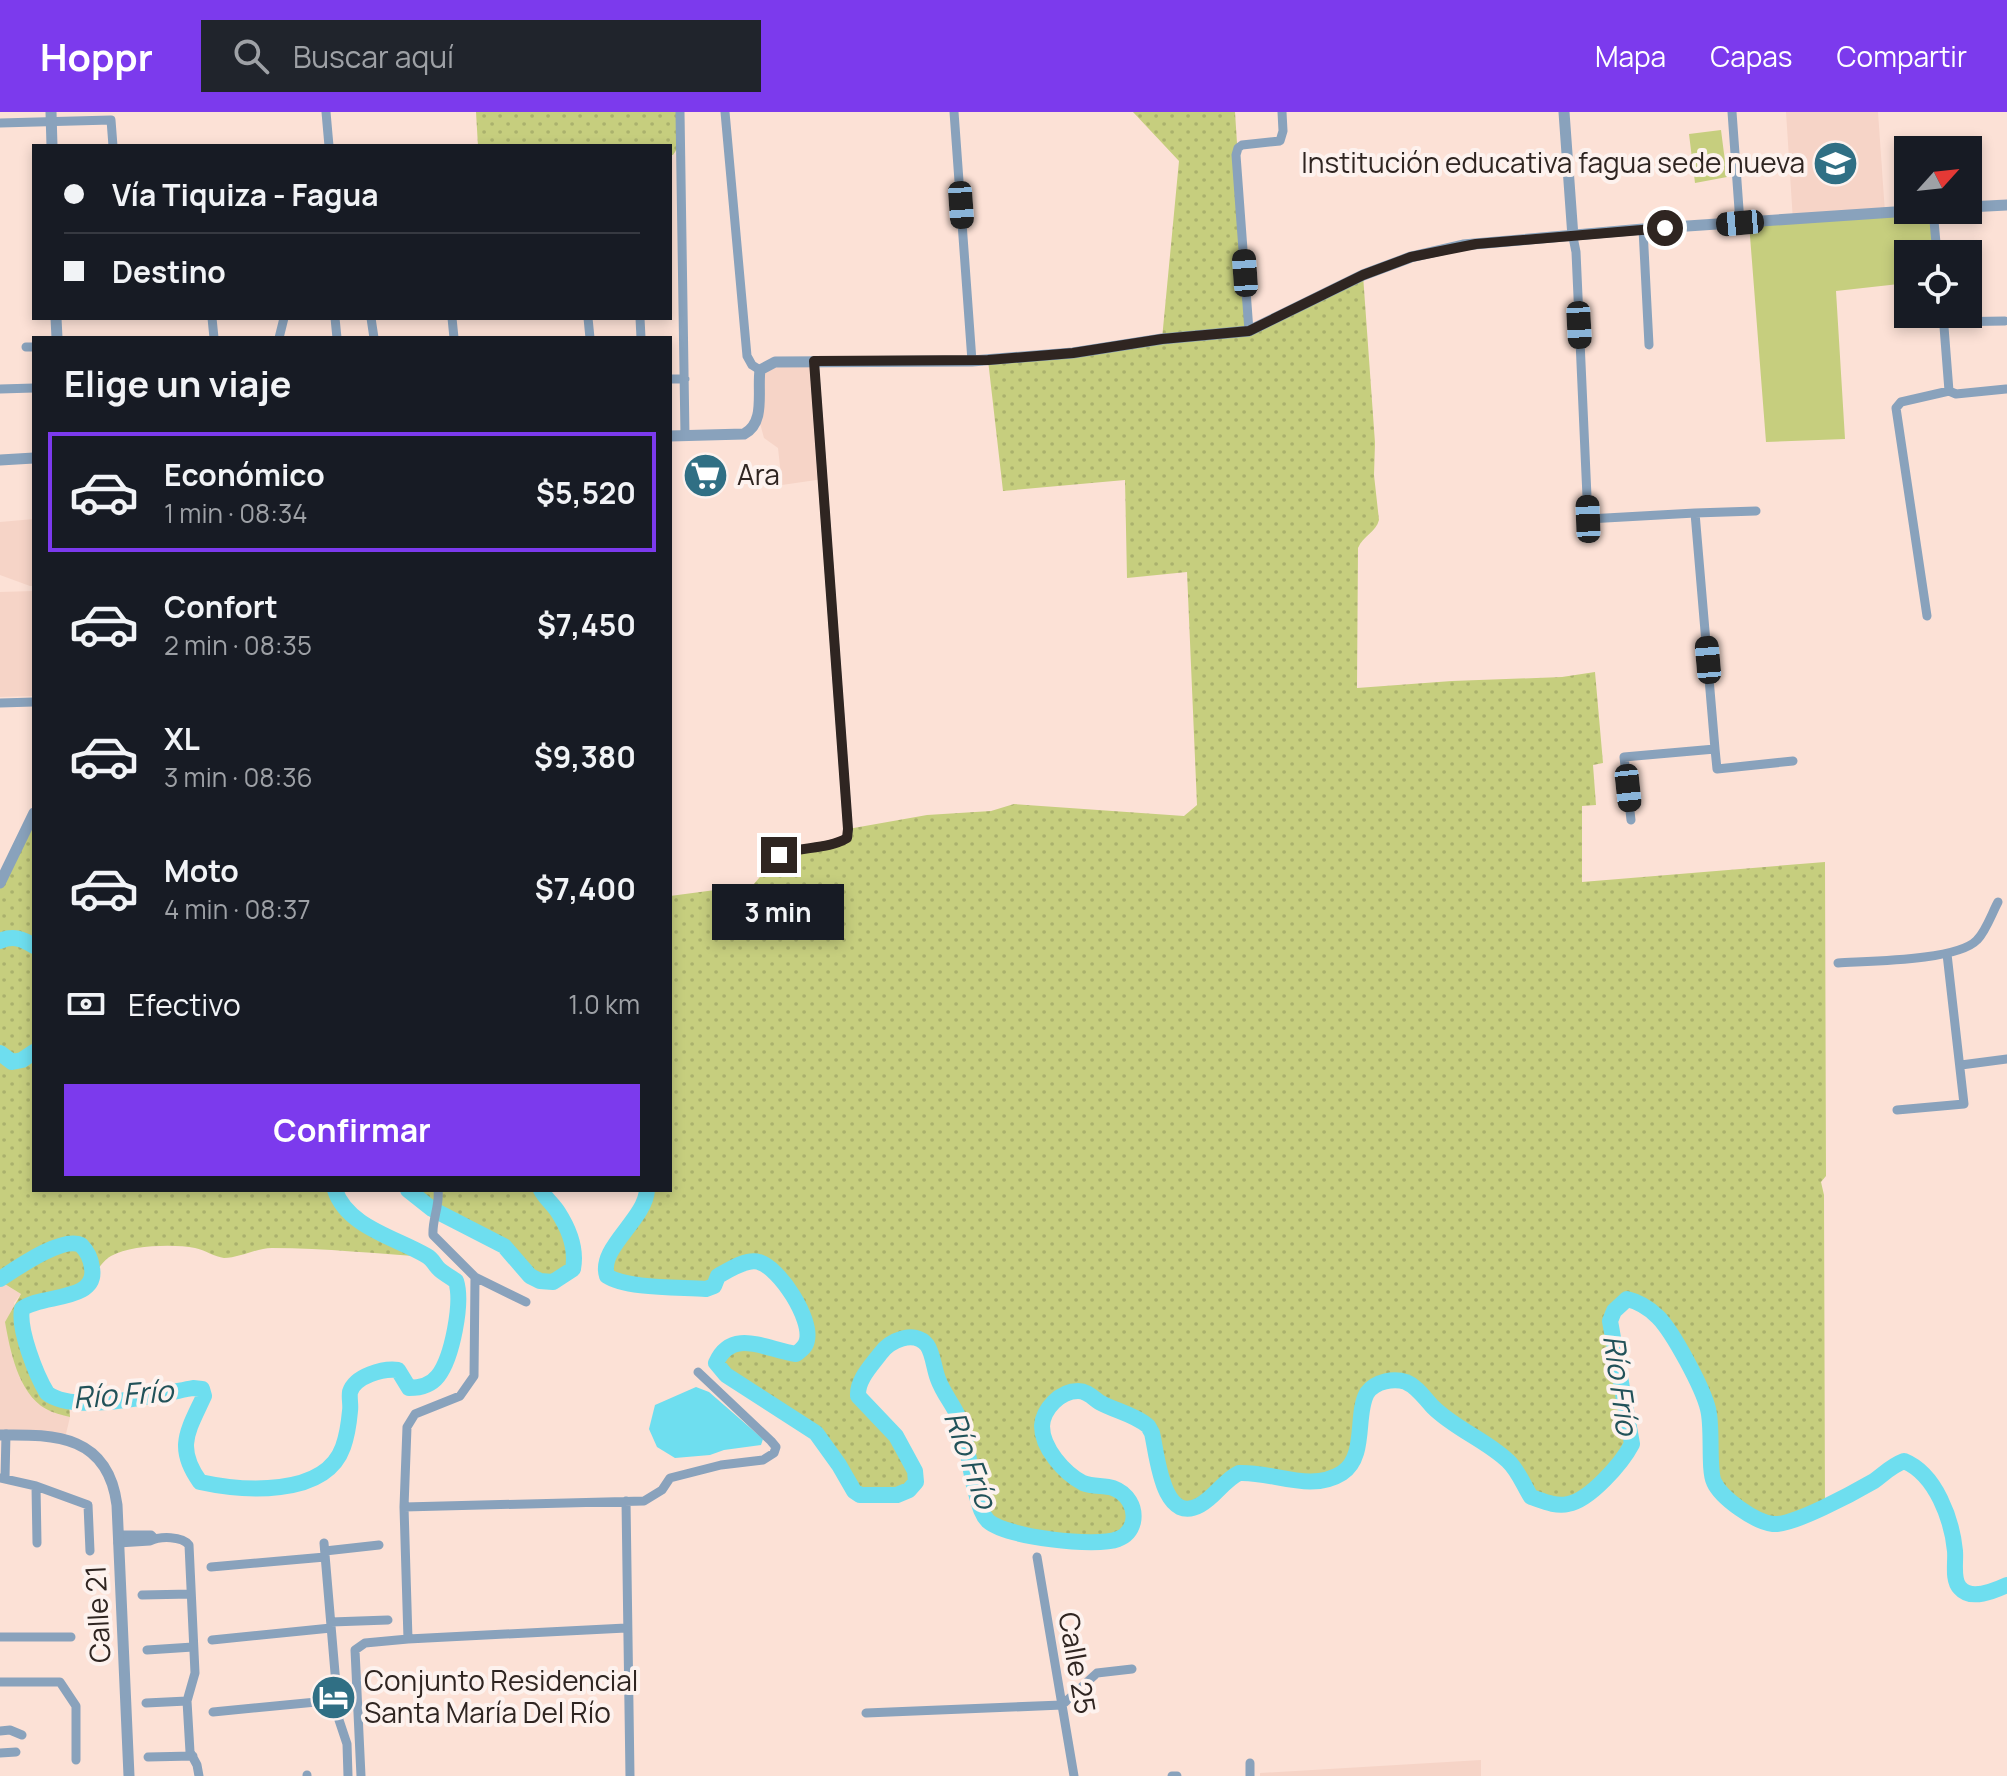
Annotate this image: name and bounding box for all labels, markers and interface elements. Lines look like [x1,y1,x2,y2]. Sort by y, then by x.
search box [201,20,761,92]
text: Hoppr [40,30,153,82]
icon: search [229,34,273,78]
text: Buscar aquí [293,36,454,77]
text: Mapa [1595,37,1666,75]
text: Capas [1710,37,1793,75]
text: Compartir [1837,37,1967,75]
north arrow [1894,136,1982,224]
map controls [1894,136,1982,328]
school or university icon: Institución educativa fagua sede nueva [1812,139,1860,187]
place label: Institución educativa fagua sede nueva [1301,143,1805,181]
text: Vía Tiquiza - Fagua [112,174,379,215]
car [947,180,975,230]
car [1715,209,1765,237]
route start [1647,210,1683,246]
button: locate [1894,240,1982,328]
car [1231,248,1259,298]
text: Destino [112,251,226,292]
car [1566,300,1592,350]
text: Elige un viaje [64,359,291,408]
supermarket icon: Ara [682,451,730,499]
text: Económico [164,454,325,495]
place label: Ara [737,455,780,493]
icon: car [68,456,140,528]
text: $5,520 [536,472,636,513]
text: 1 min · 08:34 [164,495,308,531]
car [1575,495,1601,543]
text: Confort [164,586,278,627]
icon: car [68,588,140,660]
text: $7,450 [537,604,636,645]
text: 2 min · 08:35 [164,627,312,663]
car [1694,635,1722,685]
text: XL [164,718,200,759]
icon: car [68,720,140,792]
text: $9,380 [534,736,636,777]
text: 3 min · 08:36 [164,759,313,795]
car [1614,763,1642,813]
route end [761,837,797,873]
text: Moto [164,850,239,891]
icon: car [68,852,140,924]
text: $7,400 [535,868,636,909]
callout: 3 min [713,883,845,939]
text: 4 min · 08:37 [164,891,311,927]
text: 3 min [744,894,812,930]
icon: cash [64,982,108,1026]
text: Efectivo [128,984,241,1025]
text: 1.0 km [568,986,640,1022]
button: Confirmar [64,1084,640,1176]
water label: Río Frío [1594,1332,1649,1440]
water label: Río Frío [71,1369,177,1417]
water label: Río Frío [935,1405,1009,1516]
street label: Calle 21 [75,1564,119,1664]
street label: Calle 25 [1050,1609,1106,1717]
place label: Conjunto Residencial Santa María Del Río [364,1661,638,1731]
hotel icon: Conjunto Residencial Santa María Del Río [309,1673,357,1721]

